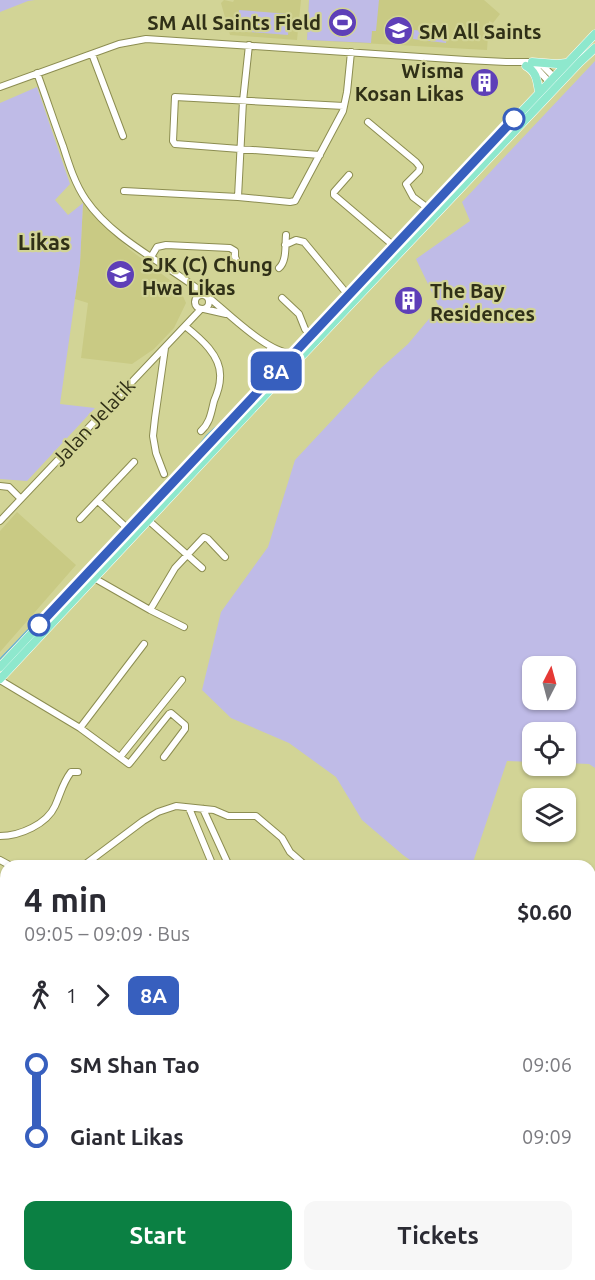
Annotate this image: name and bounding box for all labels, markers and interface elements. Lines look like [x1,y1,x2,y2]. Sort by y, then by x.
sports icon: SM All Saints Field [326,6,358,38]
place label: SM All Saints Field [147,11,321,34]
school or university icon: SM All Saints [382,15,414,47]
place label: SM All Saints [419,20,542,43]
place label: Wisma Kosan Likas [355,59,464,105]
building icon: Wisma Kosan Likas [469,66,501,98]
unlabelled marker [503,108,525,130]
district label: Likas [18,229,70,254]
place label: SJK (C) Chung Hwa Likas [142,253,273,299]
school or university icon: SJK (C) Chung Hwa Likas [105,259,137,291]
place label: The Bay Residences [430,279,535,325]
building icon: The Bay Residences [393,285,425,317]
line badge: 8A [249,352,303,391]
text: 8A [263,359,289,383]
street label: Jalan Jelatik [47,374,139,470]
unlabelled marker [28,614,50,636]
north arrow [522,656,576,710]
map controls [522,656,576,842]
button: locate [522,722,576,776]
button: layers [522,788,576,842]
text: 4 min [24,881,107,918]
text: $0.60 [517,899,572,924]
text: 09:05 – 09:09 · Bus [24,922,190,945]
icon: walk [24,979,57,1012]
icon: forward [86,979,119,1012]
text: 8A [140,983,167,1007]
text: 1 [66,984,77,1007]
text: SM Shan Tao [70,1052,200,1077]
text: 09:06 [522,1053,572,1076]
text: Giant Likas [70,1124,184,1149]
text: 09:09 [522,1125,572,1148]
button: Start [24,1201,292,1270]
button: Tickets [304,1201,572,1270]

